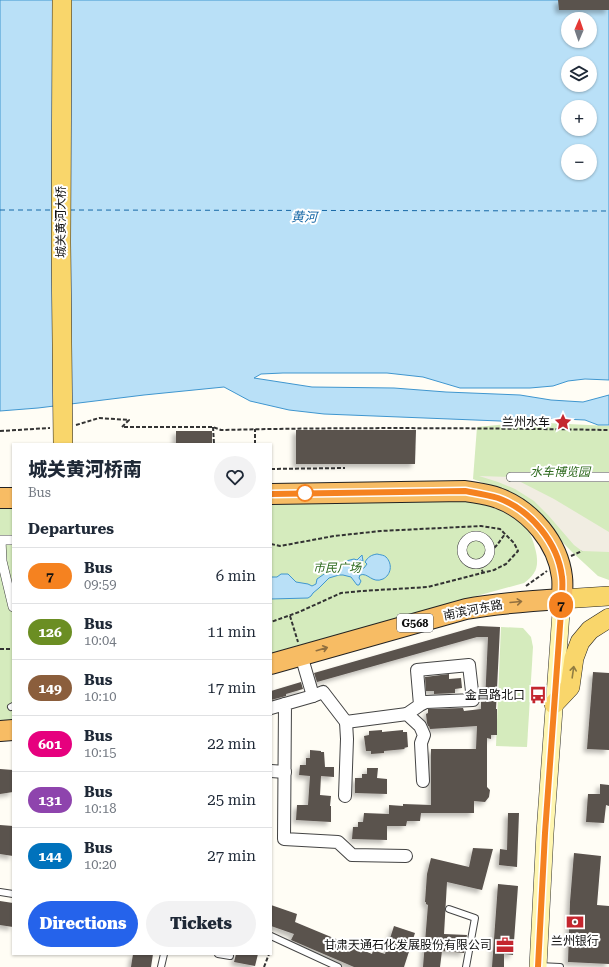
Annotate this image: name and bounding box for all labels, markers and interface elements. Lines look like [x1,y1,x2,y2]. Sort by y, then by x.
north arrow [561,12,597,48]
map controls [561,12,597,180]
button: layers [561,56,597,92]
button: + [561,100,597,136]
button: − [561,144,597,180]
street label: 城关黄河大桥 [54,186,68,258]
water label: 黄河 [291,209,320,225]
place icon: 兰州水车 [553,412,573,432]
place label: 兰州水车 [502,415,550,429]
button: heart [214,456,256,498]
text: 城关黄河桥南 [28,458,142,481]
park label: 水车博览园 [530,465,592,479]
unlabelled marker [296,484,314,502]
text: Bus [28,485,51,500]
text: Departures [28,520,114,538]
text: Bus [84,559,112,577]
park label: 市民广场 [313,561,362,575]
text: 6 min [216,567,256,585]
text: 7 [46,568,54,584]
text: 09:59 [84,577,116,592]
line badge: 7 [548,592,574,618]
street label: 南滨河东路 [442,597,504,623]
text: 7 [557,597,565,613]
one-way arrow [509,598,522,606]
road number: G568 [397,614,433,632]
text: Bus [84,615,112,633]
text: 11 min [207,623,256,641]
text: 126 [38,624,62,640]
text: 10:04 [84,633,116,648]
one-way arrow [315,645,328,652]
one-way arrow [569,666,576,679]
text: Bus [84,671,112,689]
text: 17 min [207,679,256,697]
text: 149 [38,680,62,696]
bus stop icon: 金昌路北口 [528,685,548,705]
place label: 金昌路北口 [465,688,525,702]
text: 10:10 [84,689,116,704]
text: Bus [84,727,112,745]
text: 22 min [207,735,256,753]
text: 601 [38,736,62,752]
text: 10:15 [84,745,116,760]
text: Bus [84,783,112,801]
text: 25 min [207,791,256,809]
text: 131 [38,792,62,808]
text: 10:18 [84,801,116,816]
text: Bus [84,839,112,857]
text: 27 min [207,847,256,865]
text: 144 [38,848,62,864]
text: 10:20 [84,857,116,872]
button: Directions [28,901,138,947]
button: Tickets [146,901,256,947]
bank icon: 兰州银行 [565,912,585,932]
place label: 兰州银行 [551,934,599,948]
office icon: 甘肃天通石化发展股份有限公司 [495,935,515,955]
place label: 甘肃天通石化发展股份有限公司 [324,938,492,952]

